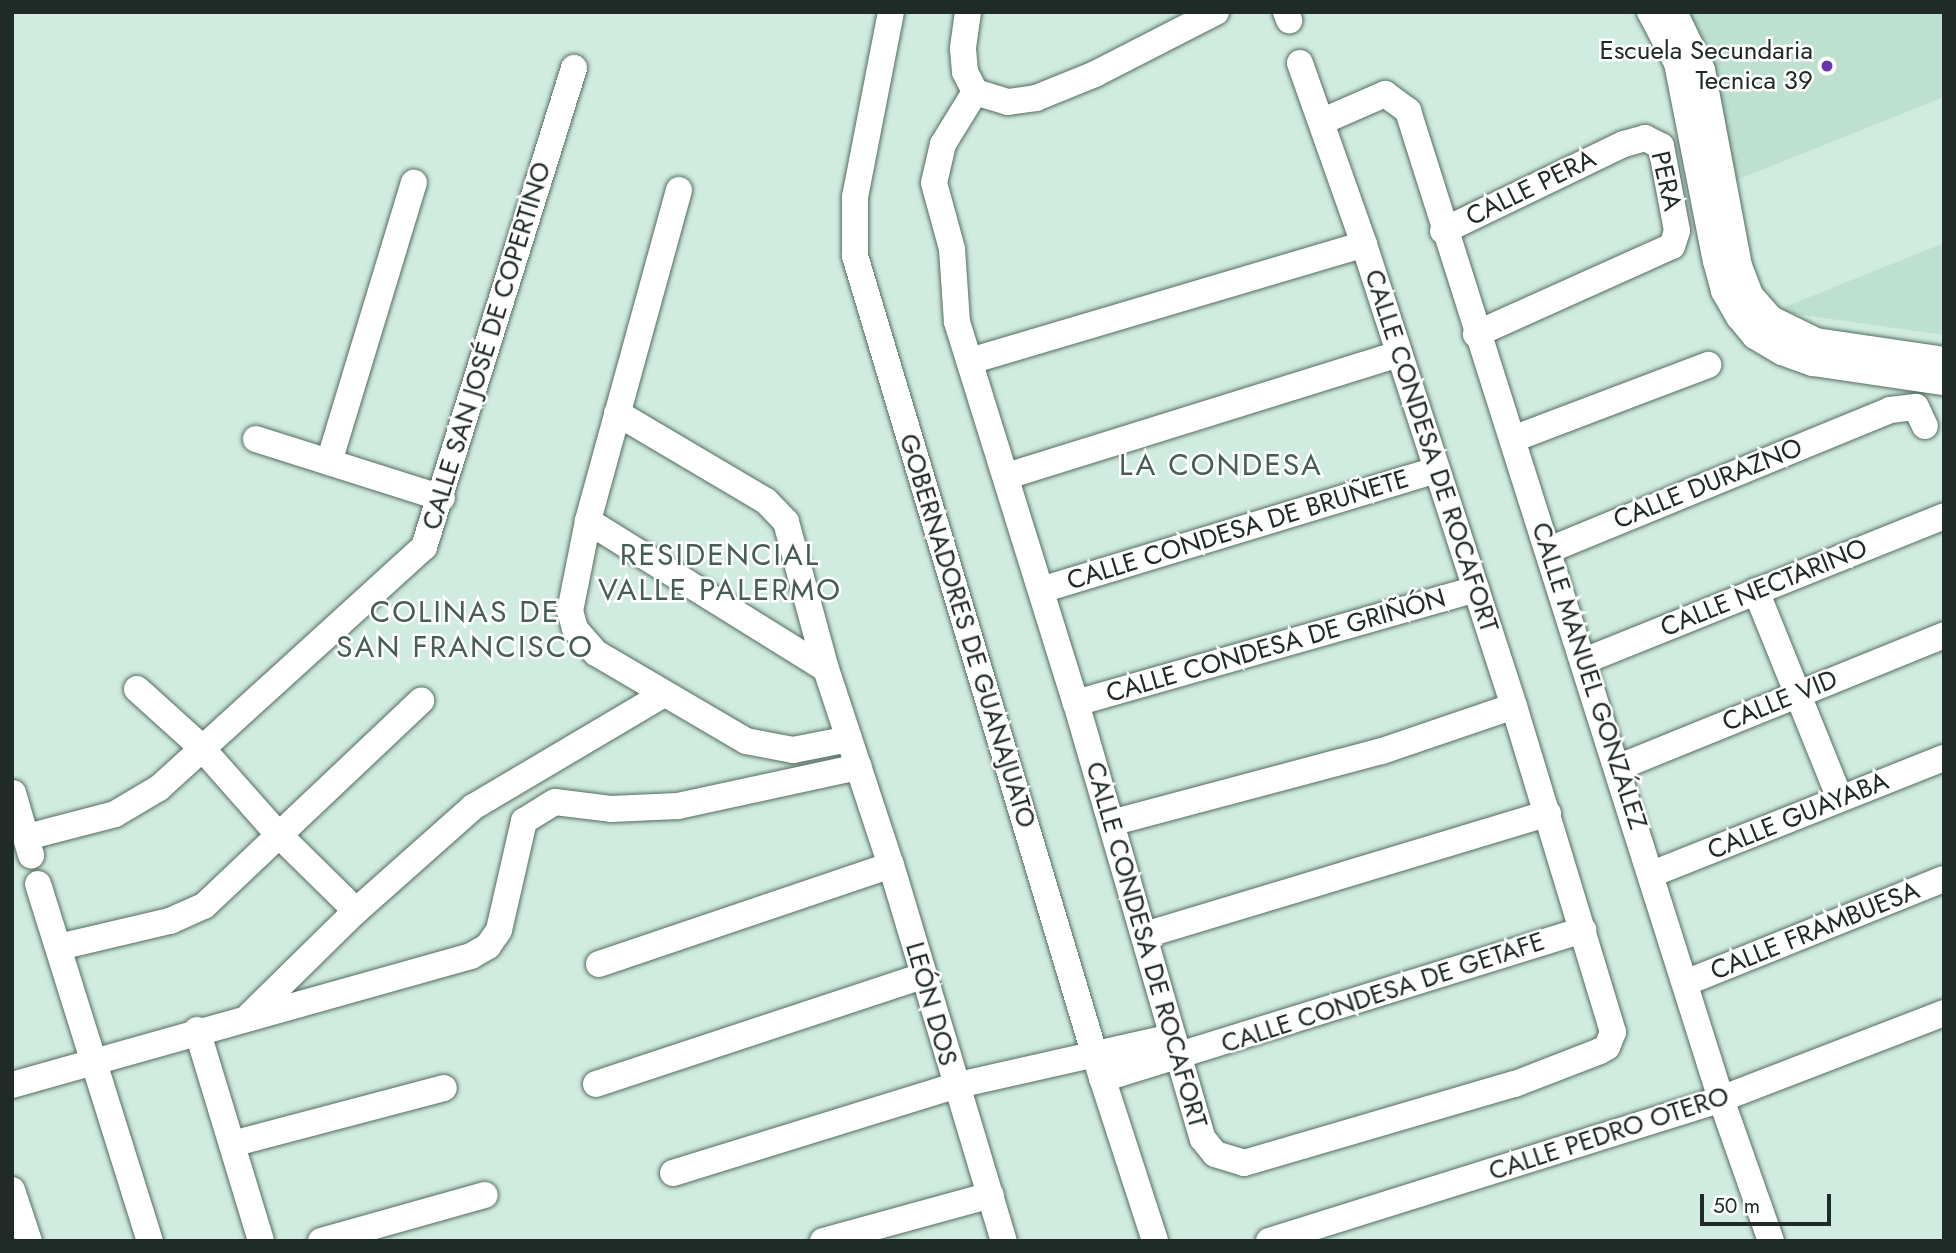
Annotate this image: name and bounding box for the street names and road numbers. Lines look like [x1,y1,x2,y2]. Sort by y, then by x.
street label: CALLE PERA [1461,143,1601,233]
street label: PERA [1644,148,1688,214]
street label: CALLE SAN JOSÉ DE COPERTINO [416,158,558,534]
street label: CALLE CONDESA DE ROCAFORT [1358,266,1504,636]
street label: GOBERNADORES DE GUANAJUATO [892,430,1042,832]
street label: CALLE DURAZNO [1609,432,1807,536]
street label: CALLE CONDESA DE BRUÑETE [1063,463,1413,597]
street label: CALLE MANUEL GONZÁLEZ [1525,519,1653,833]
street label: CALLE NECTARINO [1656,532,1872,644]
street label: CALLE CONDESA DE GRIÑÓN [1103,583,1449,709]
street label: CALLE VID [1718,664,1842,738]
street label: CALLE CONDESA DE ROCAFORT [1079,758,1213,1132]
street label: CALLE GUAYABA [1703,766,1893,866]
street label: CALLE FRAMBUESA [1706,875,1924,987]
street label: CALLE CONDESA DE GETAFE [1217,926,1549,1060]
street label: LEÓN DOS [899,939,963,1069]
street label: CALLE PEDRO OTERO [1485,1080,1733,1188]

